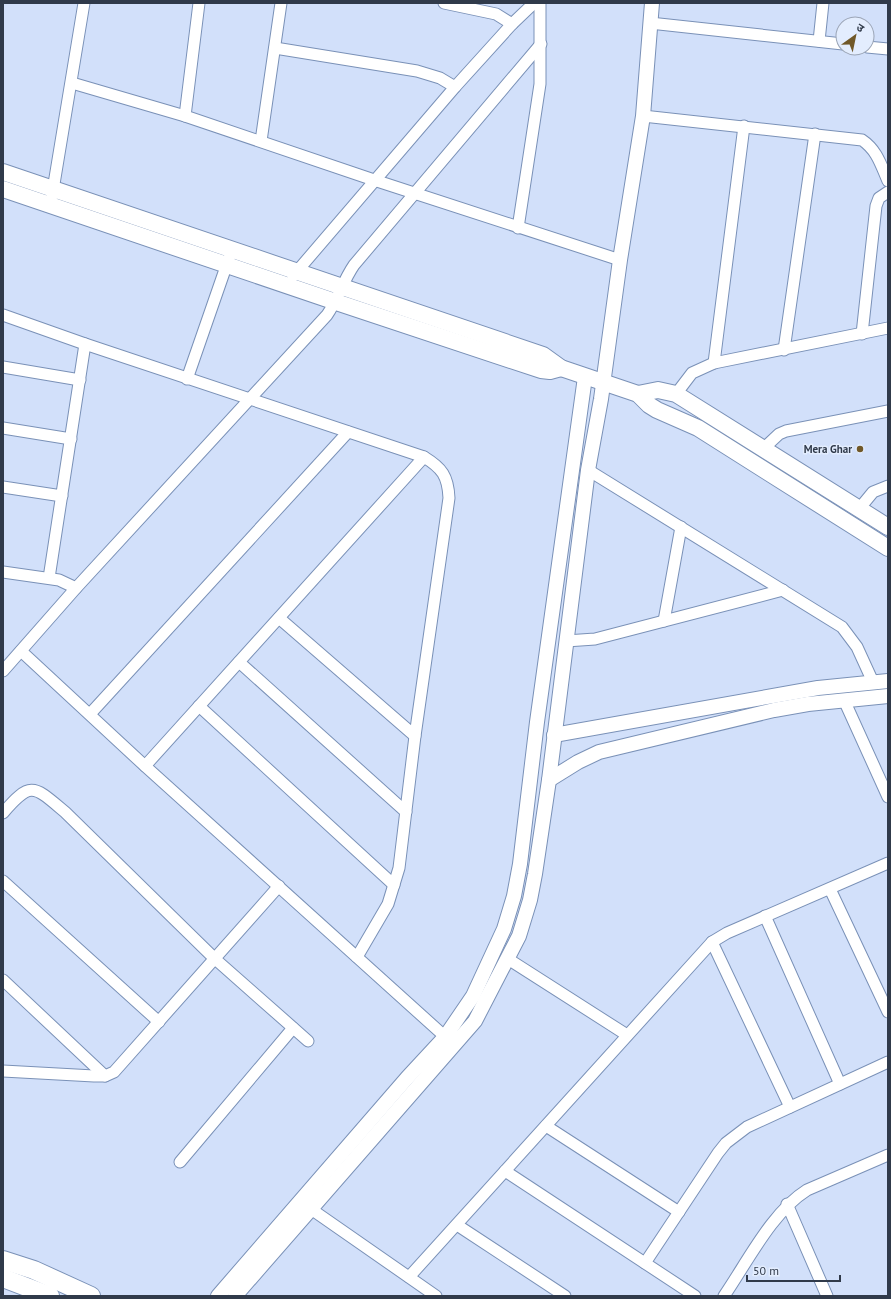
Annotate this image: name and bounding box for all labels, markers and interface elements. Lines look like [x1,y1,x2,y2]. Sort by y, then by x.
north arrow [835,16,875,56]
text: उ [854,20,867,36]
place label: Mera Ghar [804,442,852,456]
marker: Mera Ghar [855,444,865,454]
scale bar [747,1257,840,1283]
text: 50 m [753,1263,779,1278]

